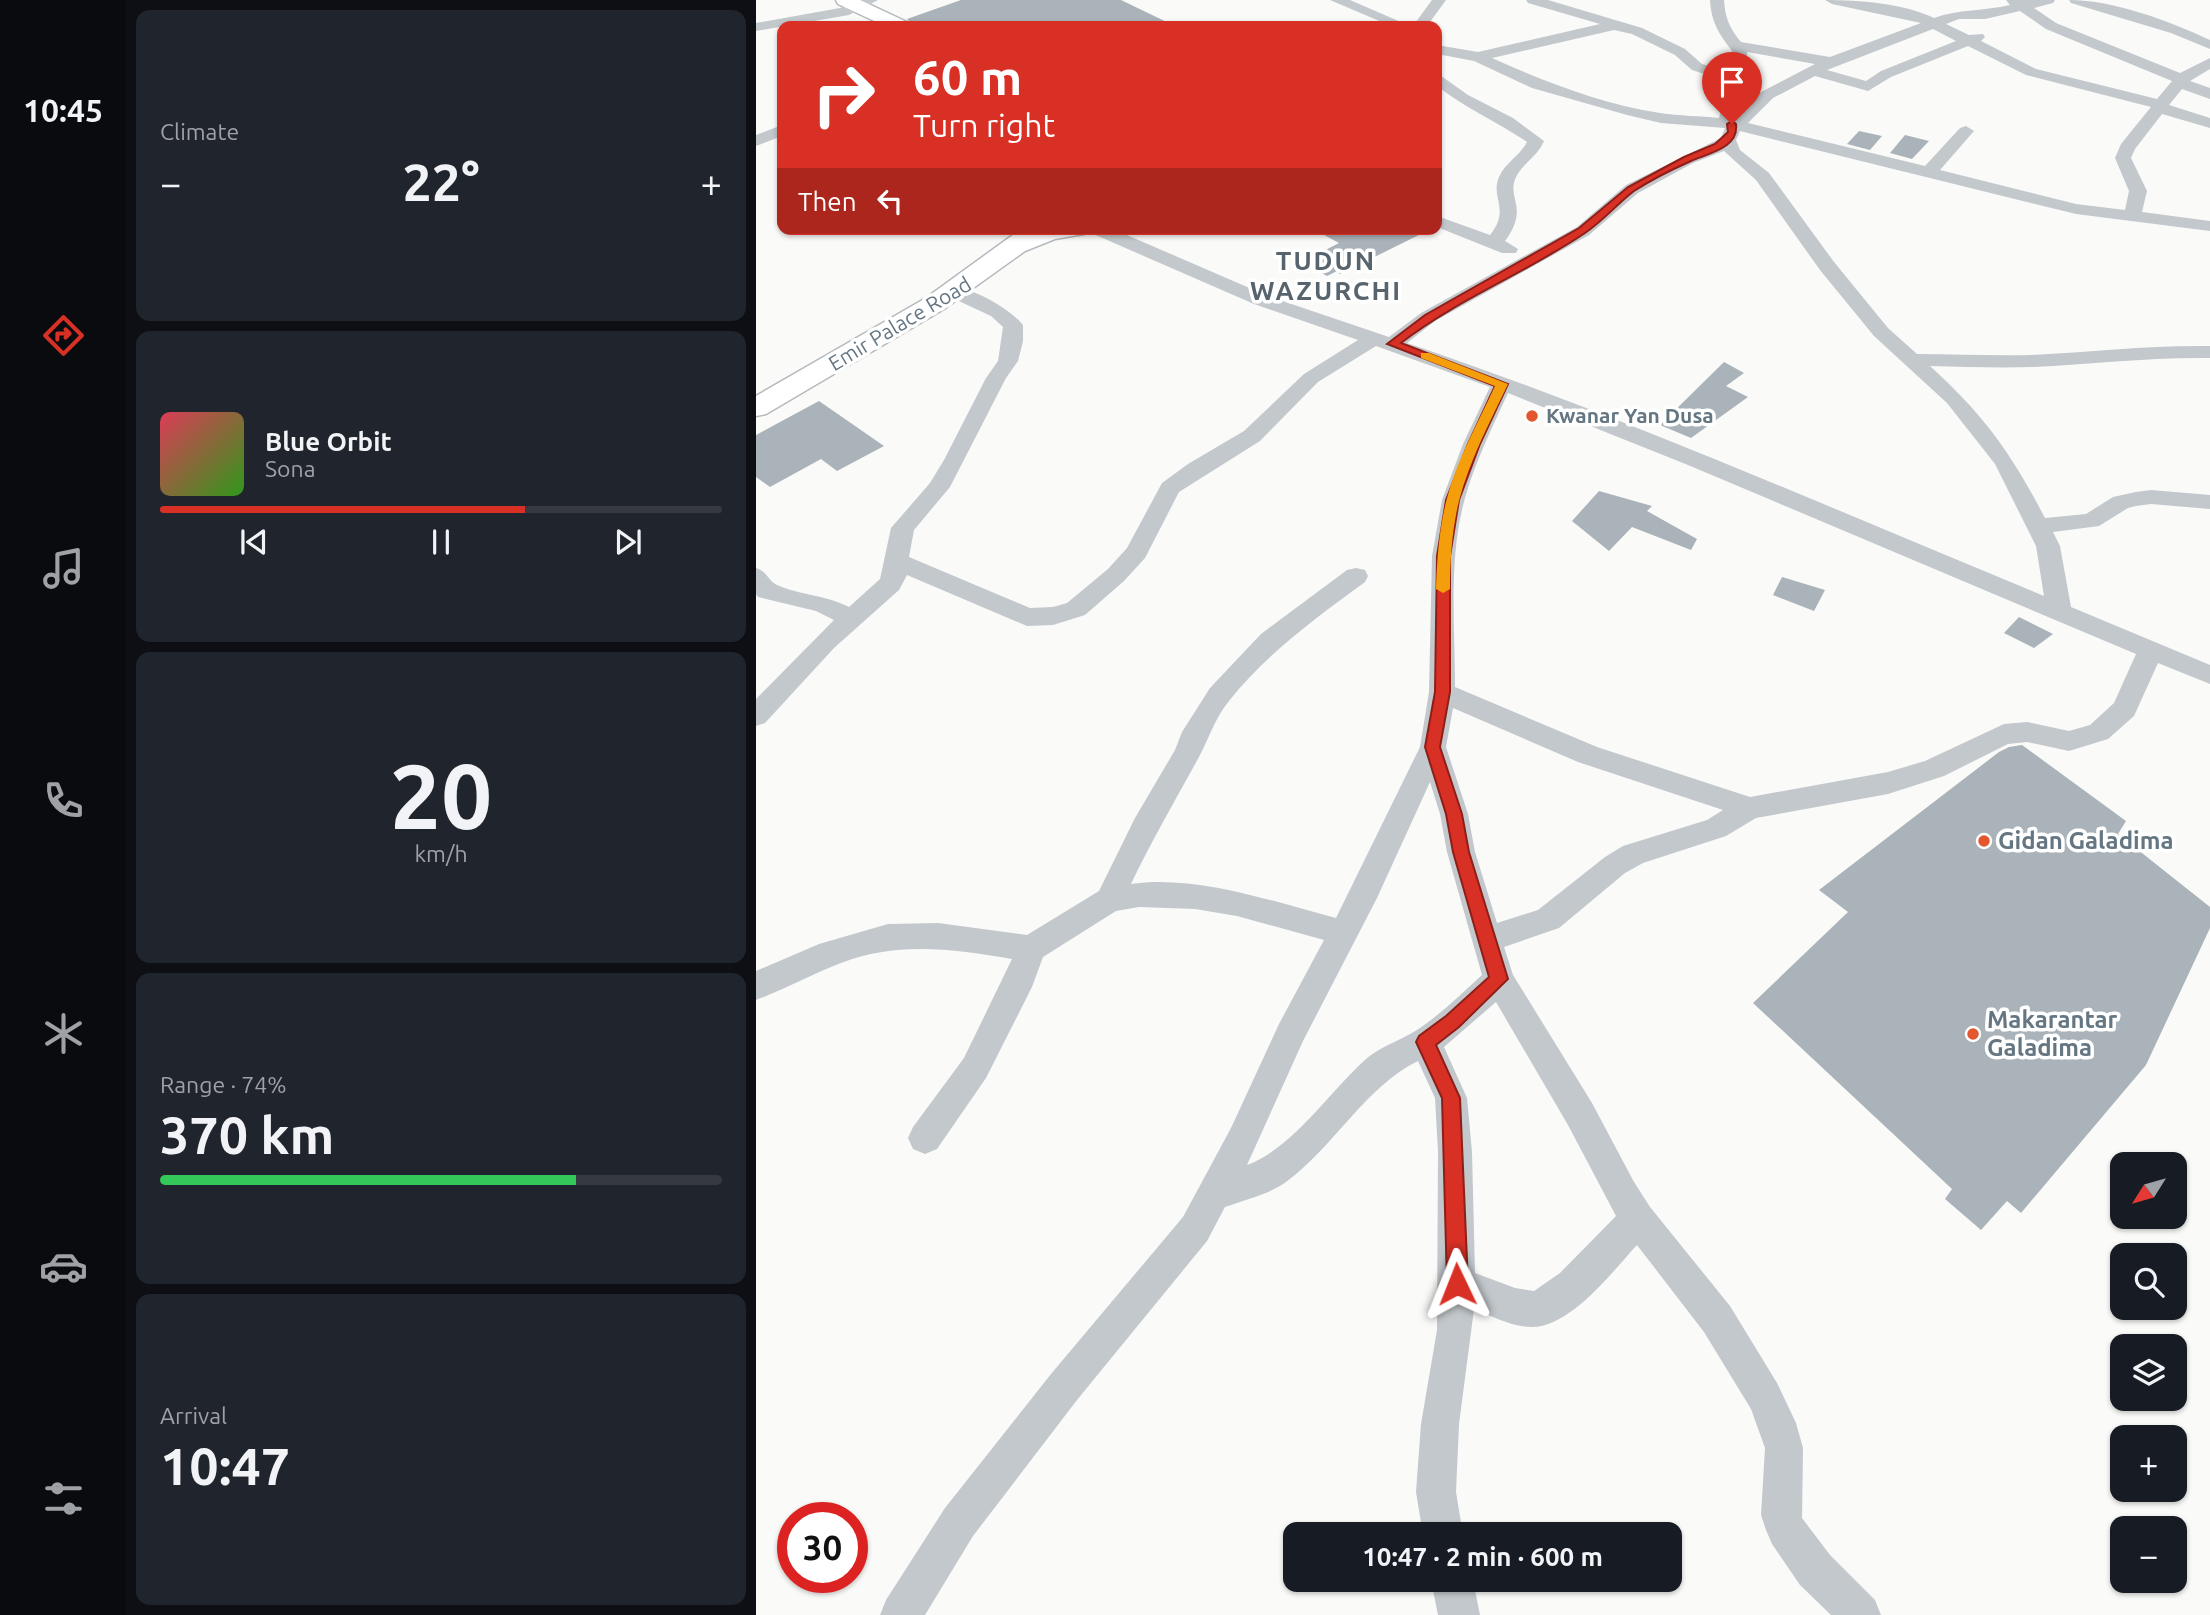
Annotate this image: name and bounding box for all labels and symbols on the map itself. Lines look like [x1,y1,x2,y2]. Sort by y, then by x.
pin [1702,52,1762,124]
district label: TUDUN WAZURCHI [1250,246,1402,305]
street label: Emir Palace Road [824,271,975,375]
place label: Kwanar Yan Dusa [1546,403,1714,427]
marker: Kwanar Yan Dusa [1524,408,1540,424]
place label: Gidan Galadima [1998,827,2173,854]
marker: Gidan Galadima [1976,833,1992,849]
place label: Makarantar Galadima [1987,1006,2117,1061]
marker: Makarantar Galadima [1965,1026,1981,1042]
north arrow [2110,1152,2188,1228]
position arrow [1420,1247,1494,1321]
speed limit sign: 30 [777,1502,868,1593]

